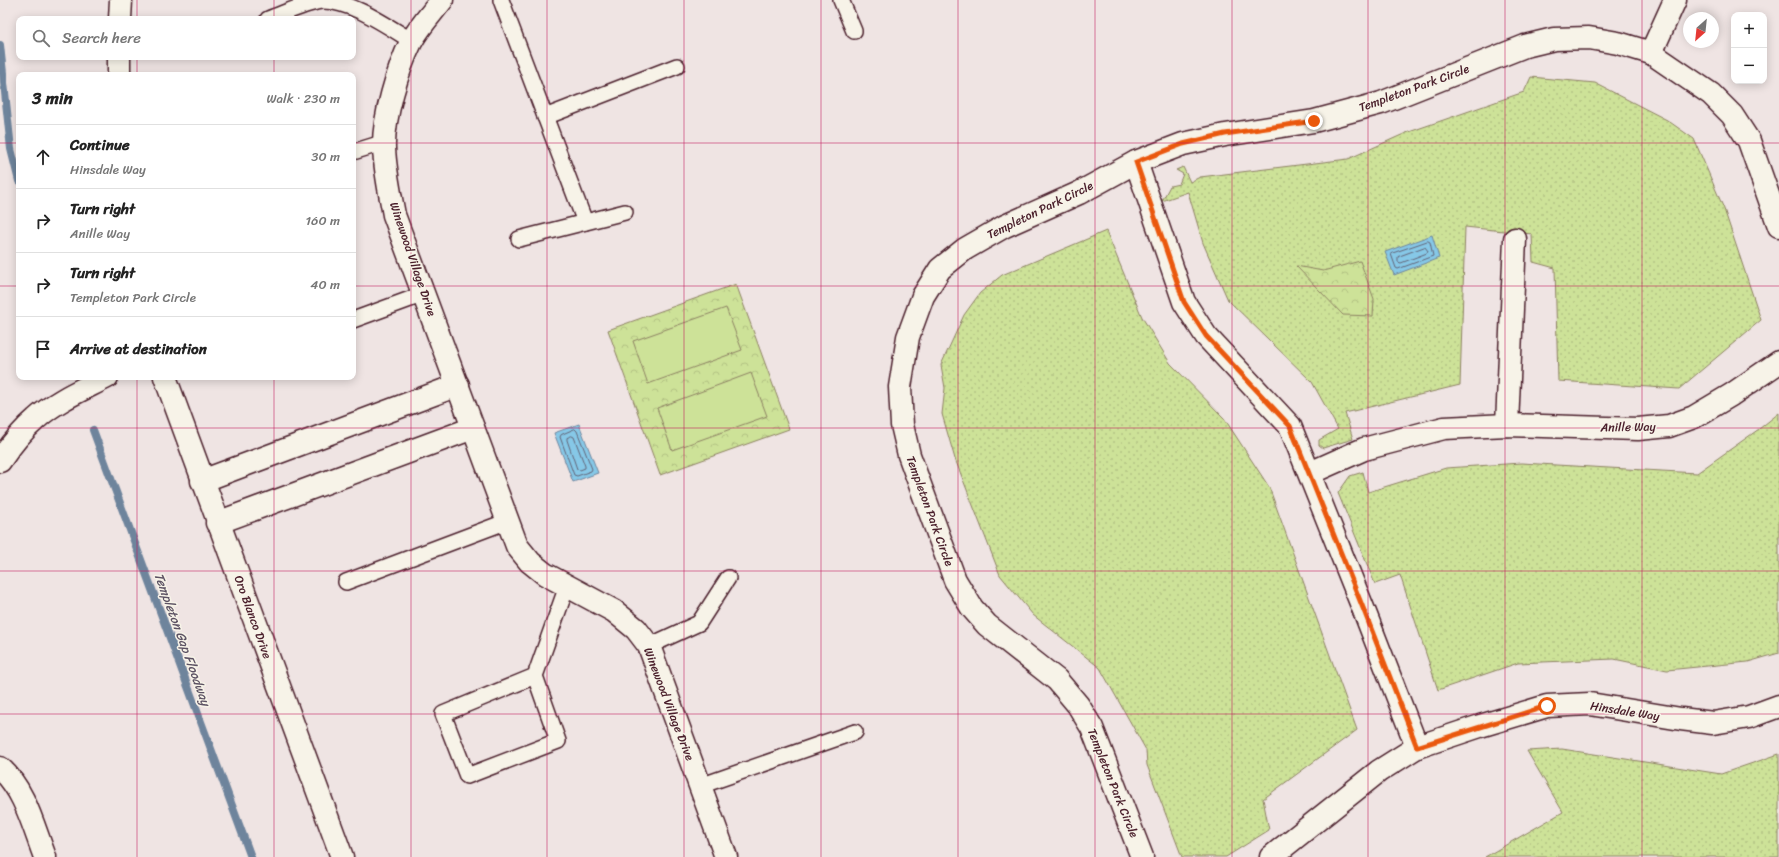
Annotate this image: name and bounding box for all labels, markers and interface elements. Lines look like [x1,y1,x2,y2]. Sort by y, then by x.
north arrow [1683,12,1719,48]
map controls [1731,12,1767,84]
button: + [1731,12,1767,48]
search box [16,16,356,60]
text: Search here [62,25,141,51]
icon: search [30,27,52,49]
button: − [1731,48,1767,84]
street label: Templeton Park Circle [1356,58,1473,118]
text: 3 min [32,83,73,113]
text: Walk · 230 m [266,87,340,110]
route end [1305,112,1323,130]
text: Continue [70,132,130,158]
text: 30 m [311,145,340,168]
icon: ahead [32,146,54,168]
text: Hinsdale Way [70,158,146,181]
street label: Templeton Park Circle [983,175,1097,245]
text: Turn right [70,196,135,222]
street label: Winewood Village Drive [383,199,443,319]
text: 160 m [305,209,340,232]
icon: right [32,210,54,232]
text: Anille Way [70,222,130,245]
text: Turn right [70,260,135,286]
text: 40 m [310,273,340,296]
icon: right [32,274,54,296]
text: Templeton Park Circle [70,286,196,309]
text: Arrive at destination [70,336,207,362]
icon: arrive [32,338,54,360]
street label: Anille Way [1599,416,1657,438]
street label: Templeton Park Circle [900,453,960,570]
water label: Templeton Gap Floodway [148,569,218,711]
street label: Oro Blanco Drive [228,572,278,662]
street label: Winewood Village Drive [637,644,701,764]
street label: Hinsdale Way [1589,695,1662,727]
route start [1538,697,1556,715]
street label: Templeton Park Circle [1081,725,1145,841]

